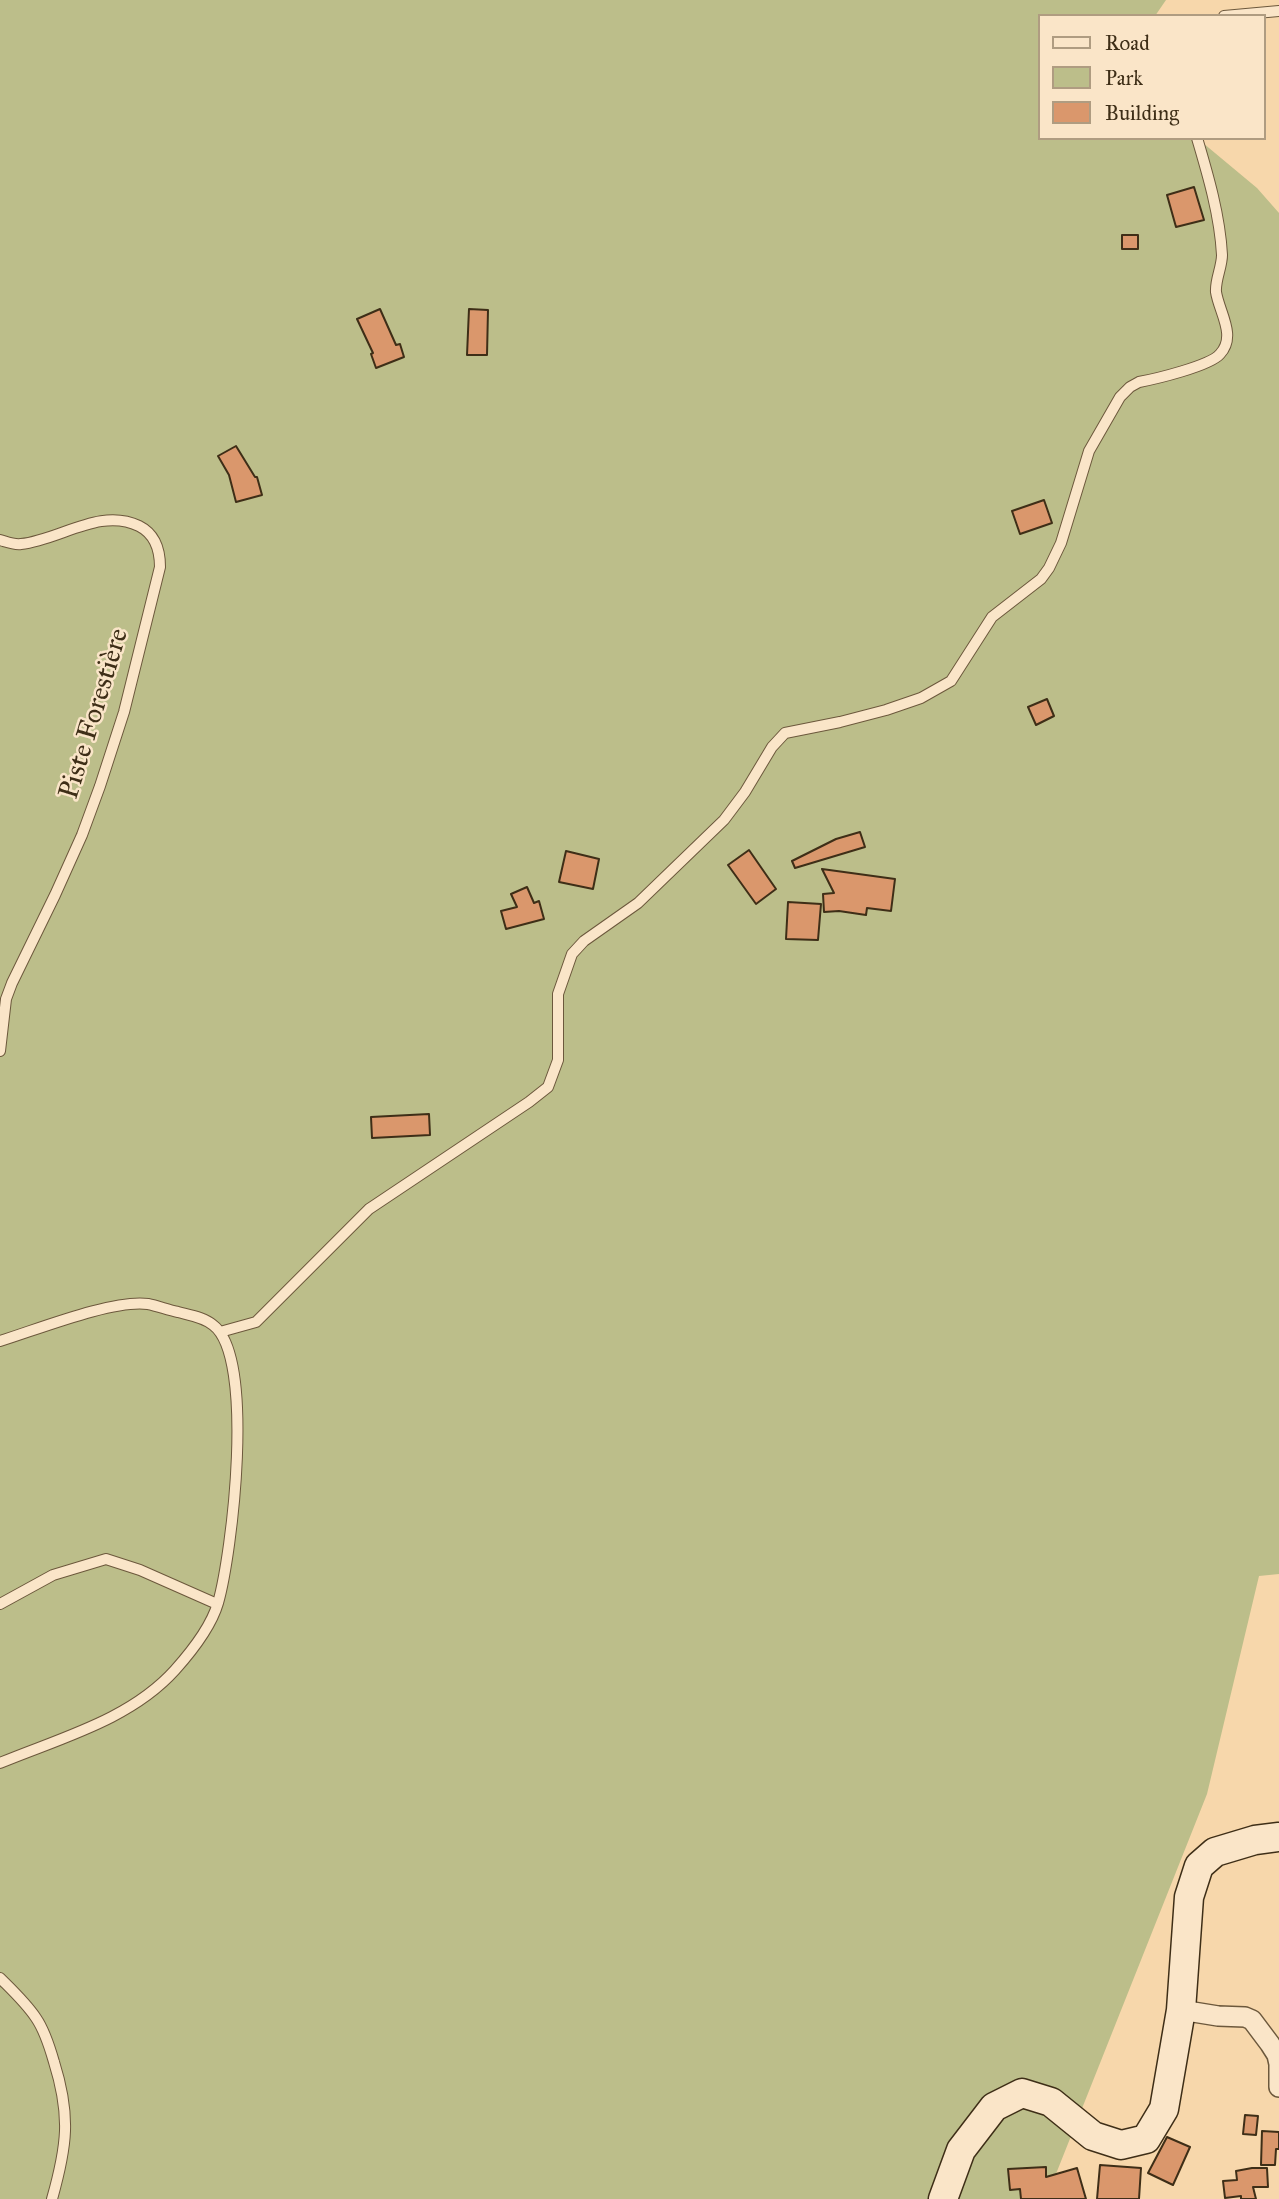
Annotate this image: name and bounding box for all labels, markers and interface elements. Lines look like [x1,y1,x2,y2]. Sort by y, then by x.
legend [1038,14,1265,140]
text: Road [1105,30,1150,56]
text: Park [1105,65,1143,91]
text: Building [1105,100,1179,126]
street label: Piste Forestière [53,625,137,803]

